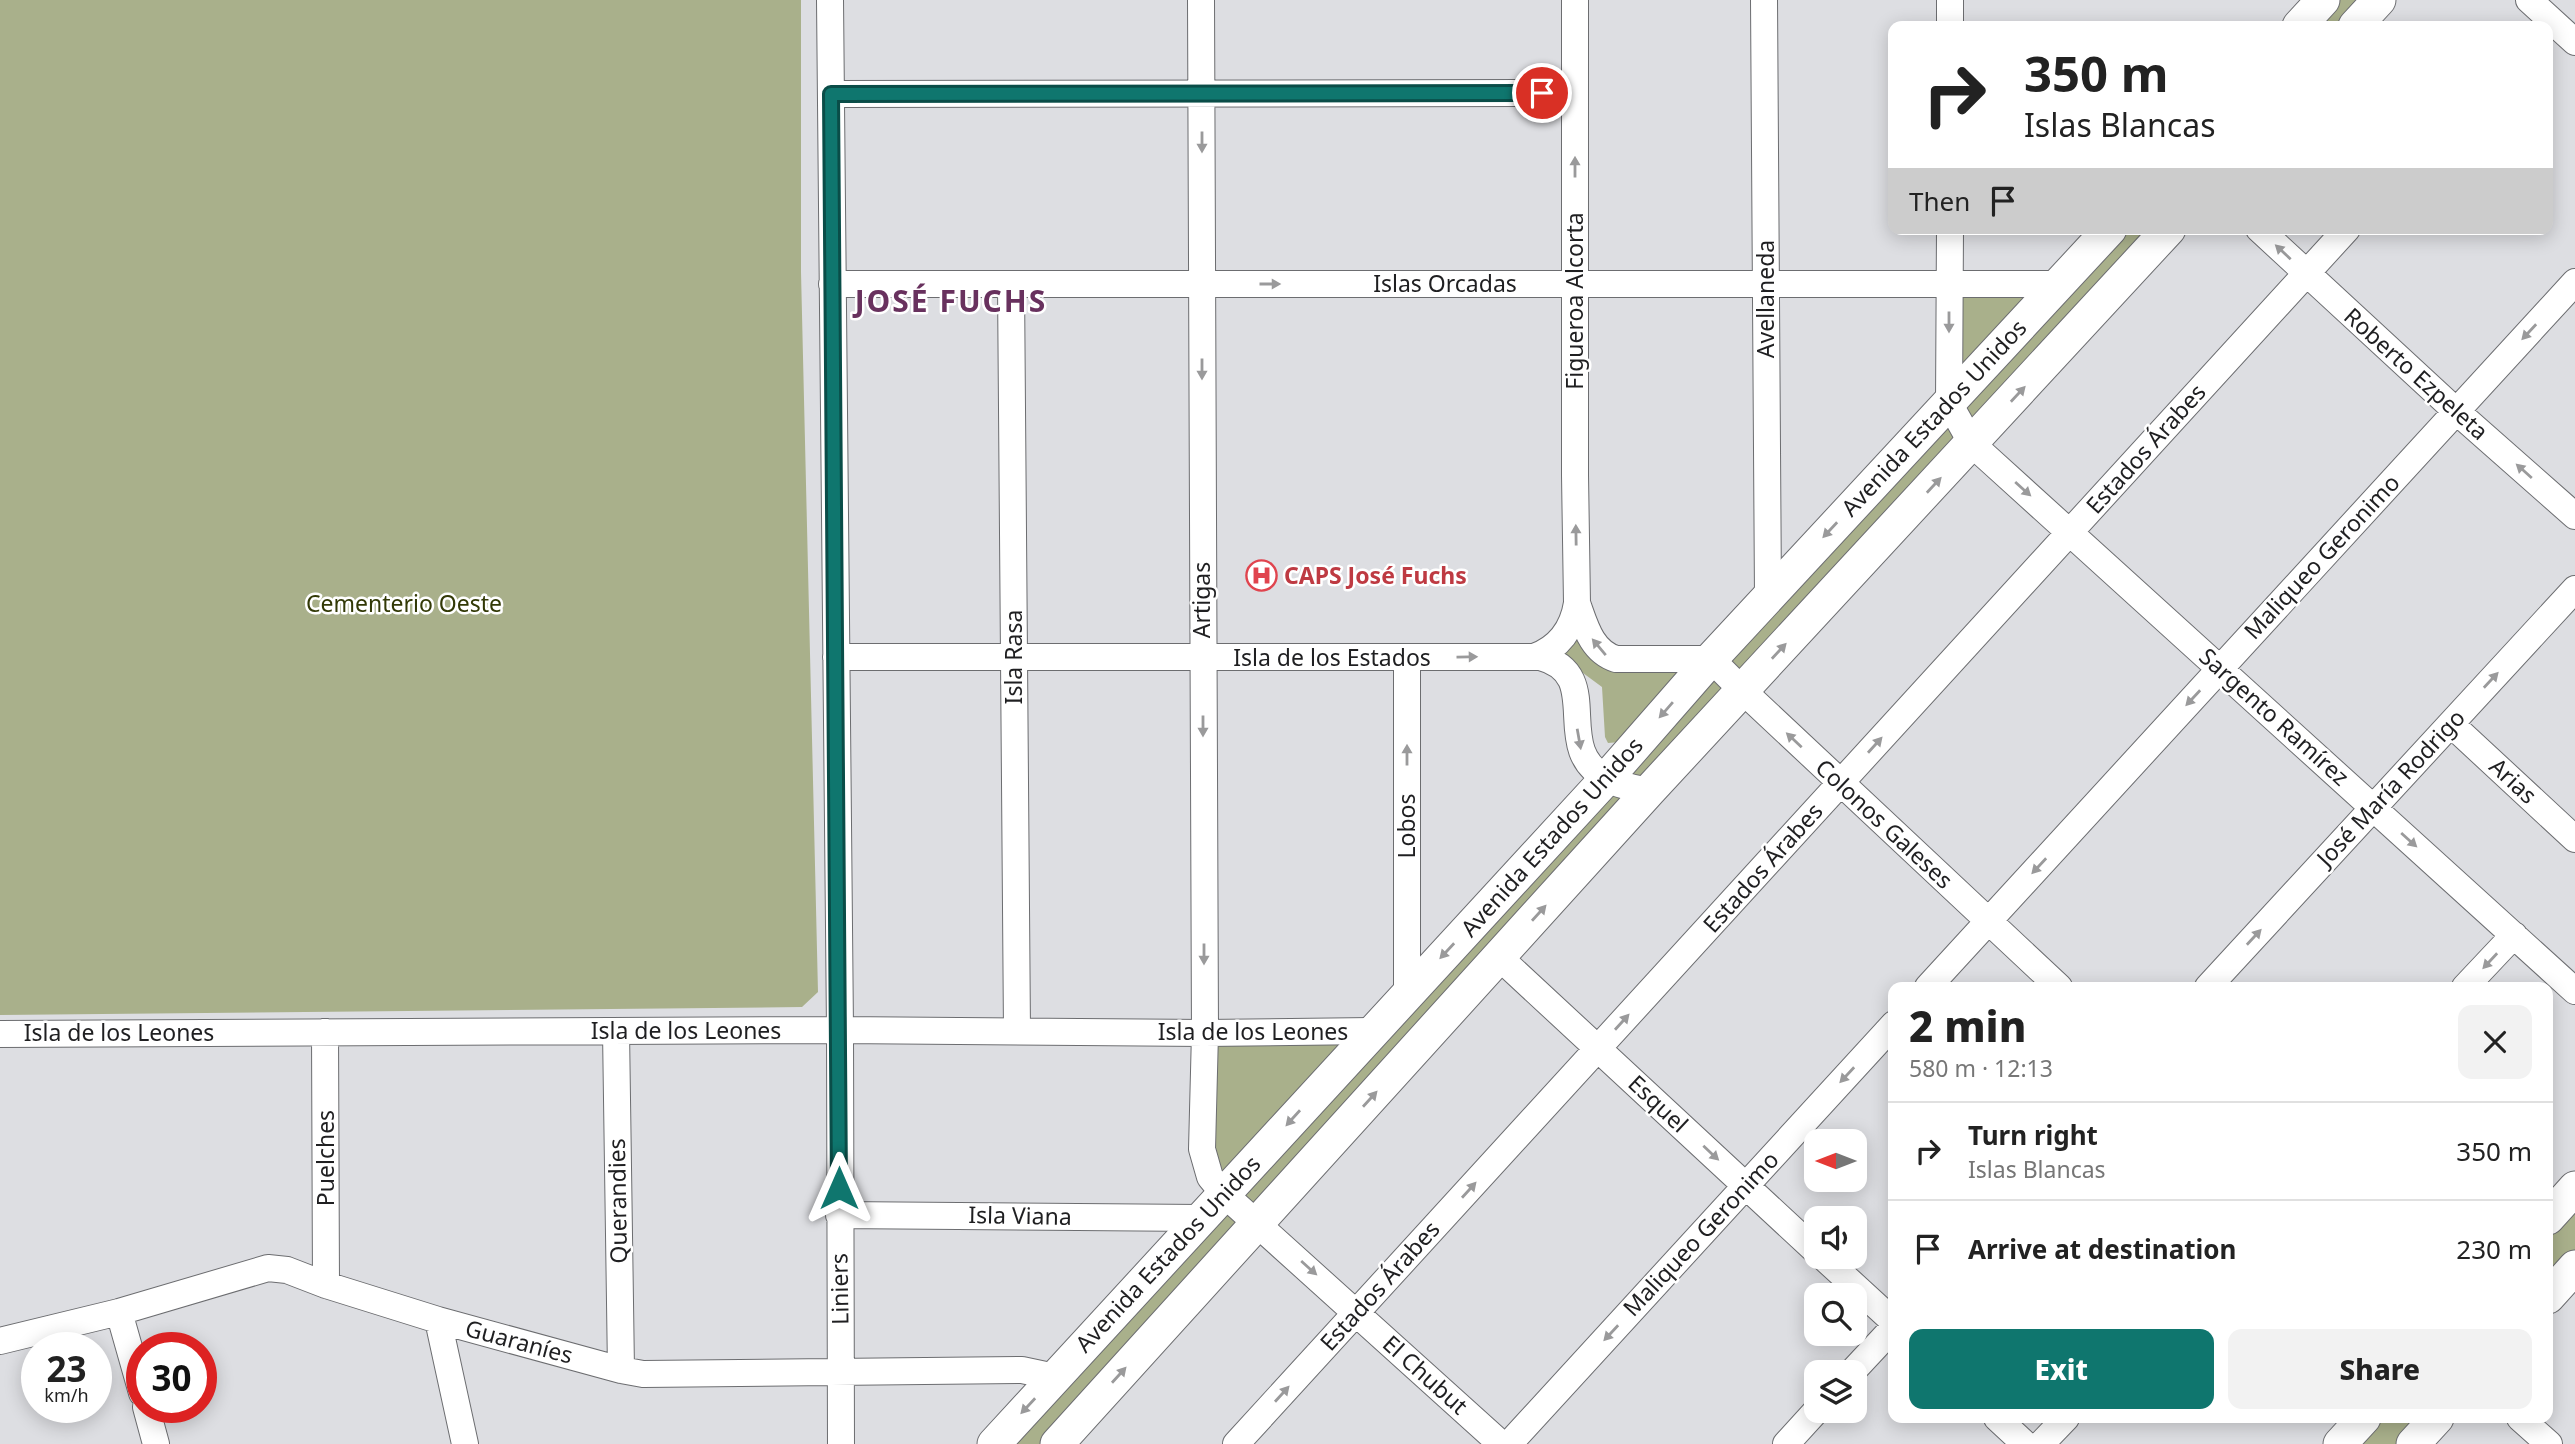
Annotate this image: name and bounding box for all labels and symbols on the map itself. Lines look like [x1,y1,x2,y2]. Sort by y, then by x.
pin [1512,63,1572,123]
one-way arrow [1196,131,1208,153]
one-way arrow [1569,156,1581,178]
street label: Figueroa Alcorta [1558,212,1590,390]
street label: Avellaneda [1749,240,1781,358]
one-way arrow [2274,244,2292,260]
street label: Islas Orcadas [1373,267,1517,299]
one-way arrow [1260,278,1282,290]
district label: JOSÉ FUCHS [852,280,1047,321]
street label: Roberto Ezpeleta [2338,300,2496,447]
one-way arrow [1944,311,1955,333]
street label: Avenida Estados Unidos [1833,312,2033,523]
one-way arrow [2521,323,2537,341]
one-way arrow [1196,358,1208,380]
street label: Estados Árabes [2078,376,2212,520]
one-way arrow [2010,385,2026,403]
one-way arrow [2515,463,2533,479]
street label: Maliqueo Geronimo [2236,467,2406,646]
one-way arrow [1925,477,1941,494]
one-way arrow [2014,481,2032,497]
one-way arrow [1822,521,1838,539]
one-way arrow [1570,523,1582,545]
hospital icon: CAPS José Fuchs [1244,559,1278,593]
place label: CAPS José Fuchs [1284,559,1467,591]
street label: Artigas [1185,562,1217,638]
park label: Cementerio Oeste [306,587,502,619]
street label: Isla Rasa [997,610,1029,704]
one-way arrow [1591,638,1606,656]
street label: Sargento Ramírez [2193,640,2357,792]
street label: Isla de los Estados [1233,641,1431,673]
one-way arrow [1770,643,1786,660]
one-way arrow [1456,651,1478,663]
one-way arrow [2483,671,2499,689]
one-way arrow [2185,689,2201,707]
one-way arrow [1658,701,1674,719]
street label: José María Rodrigo [2308,702,2472,874]
one-way arrow [1197,715,1209,737]
one-way arrow [1573,728,1584,750]
street label: Avenida Estados Unidos [1453,730,1650,943]
one-way arrow [1786,731,1803,748]
one-way arrow [1867,736,1883,754]
one-way arrow [1401,744,1413,766]
street label: Arias [2483,750,2544,810]
street label: Colonos Galeses [1809,751,1960,895]
street label: Lobos [1390,793,1422,859]
street label: Estados Árabes [1695,795,1829,939]
one-way arrow [2400,831,2417,847]
one-way arrow [2031,857,2047,875]
one-way arrow [1531,904,1547,921]
one-way arrow [2245,929,2261,946]
one-way arrow [1440,942,1456,959]
one-way arrow [1198,943,1210,965]
one-way arrow [2482,952,2498,969]
one-way arrow [1614,1013,1630,1031]
street label: Isla de los Leones [591,1014,781,1046]
street label: Isla de los Leones [1158,1015,1348,1047]
street label: Isla de los Leones [24,1016,214,1048]
one-way arrow [1840,1066,1856,1083]
street label: Esquel [1622,1067,1696,1139]
one-way arrow [1362,1090,1378,1108]
one-way arrow [1285,1109,1301,1127]
street label: Puelches [309,1110,341,1206]
north arrow [1804,1129,1867,1192]
street label: Querandies [600,1138,634,1264]
street label: Maliqueo Geronimo [1615,1144,1785,1323]
one-way arrow [1702,1145,1719,1161]
street label: Avenida Estados Unidos [1067,1148,1267,1359]
position arrow [802,1151,876,1225]
one-way arrow [1460,1182,1476,1199]
street label: Isla Viana [968,1198,1072,1232]
street label: Estados Árabes [1312,1213,1446,1357]
street label: Liniers [822,1253,856,1325]
one-way arrow [1300,1260,1317,1276]
street label: Guaraníes [462,1311,577,1371]
one-way arrow [1603,1324,1619,1341]
street label: El Chubut [1376,1327,1475,1421]
speed limit sign: 30 [126,1332,217,1423]
one-way arrow [1111,1367,1127,1384]
one-way arrow [1274,1385,1290,1403]
one-way arrow [1021,1397,1037,1414]

